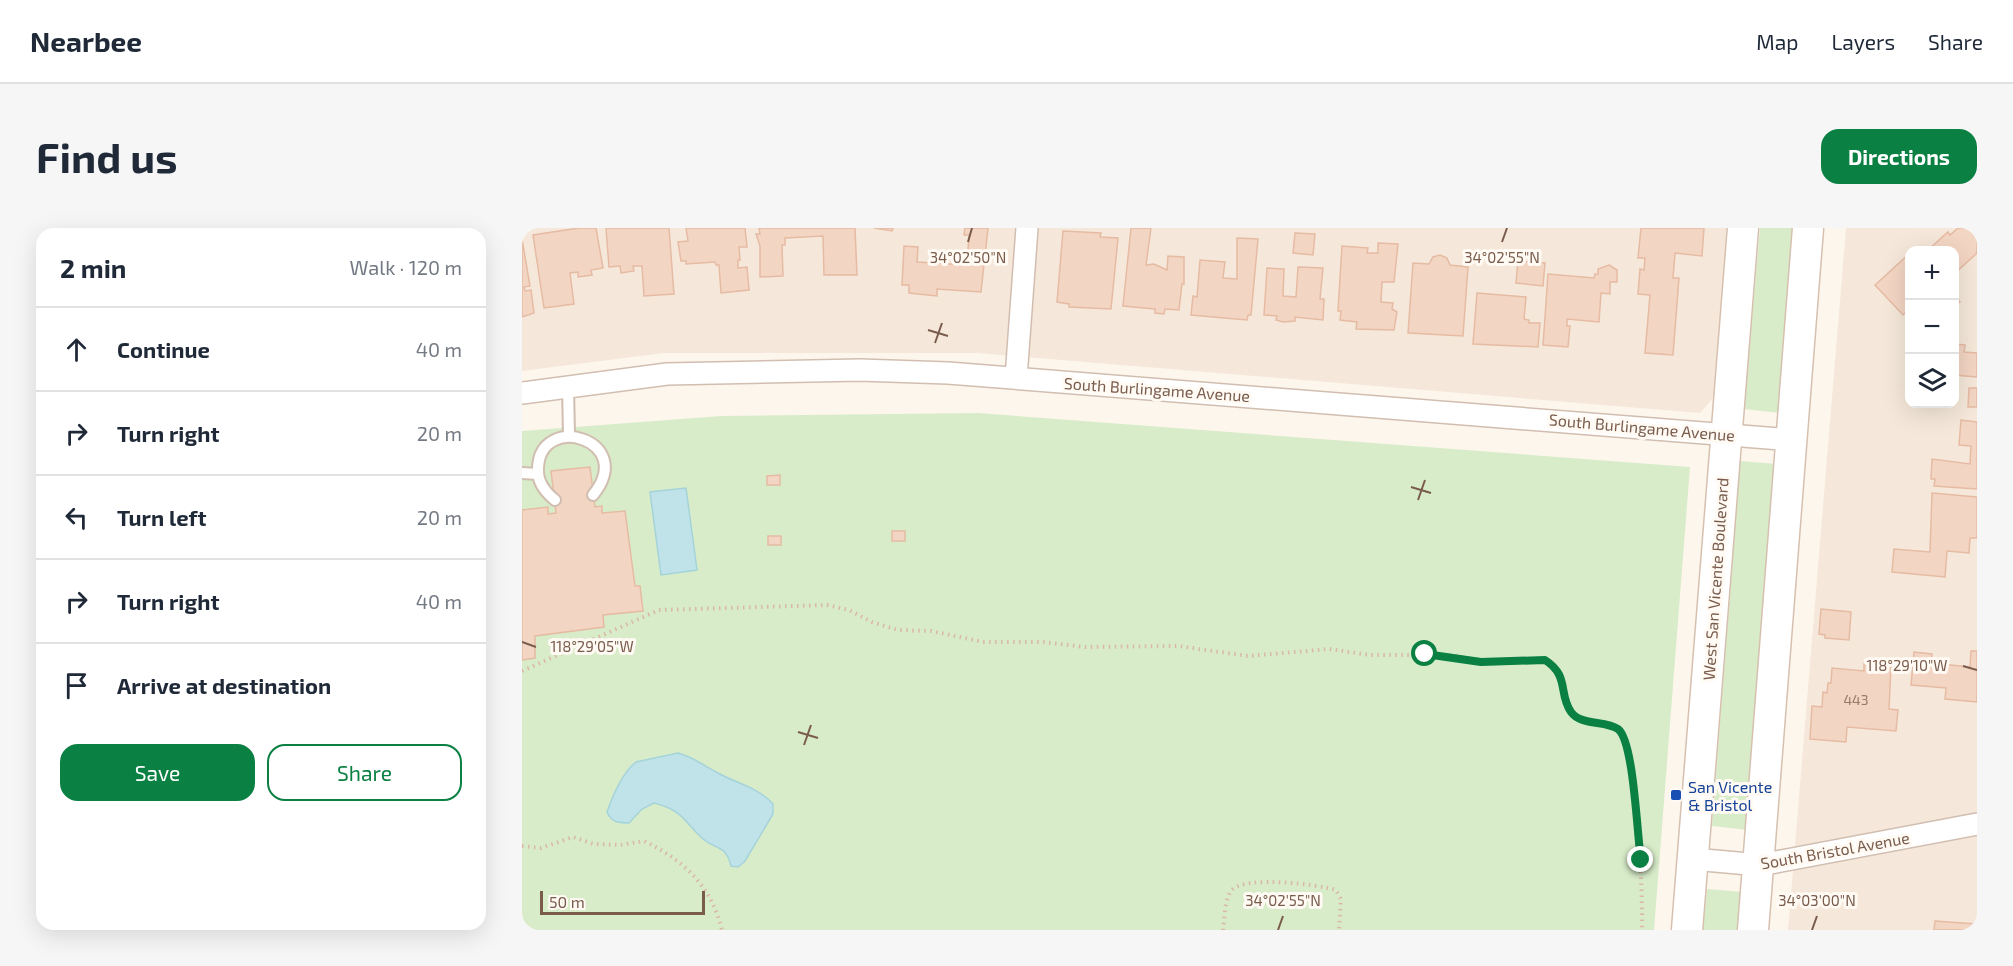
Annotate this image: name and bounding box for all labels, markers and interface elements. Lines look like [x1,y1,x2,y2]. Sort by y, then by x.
text: Nearbee [30,24,142,58]
text: Map [1756,29,1798,54]
text: Layers [1831,29,1895,54]
text: Share [1928,29,1983,54]
button: Directions [1821,129,1977,184]
text: Find us [36,131,178,181]
map controls [1905,246,1959,408]
button: + [1905,246,1959,300]
text: 34°02'50"N [930,248,1006,266]
text: 34°02'55"N [1464,248,1540,266]
text: 2 min [60,252,126,283]
text: Walk · 120 m [350,255,462,279]
button: − [1905,300,1959,354]
icon: ahead [60,333,93,366]
text: Continue [117,336,210,362]
text: 40 m [416,337,462,361]
button: layers [1905,354,1959,408]
street label: South Burlingame Avenue [1063,373,1251,405]
street label: South Burlingame Avenue [1548,409,1736,445]
icon: right [60,417,93,450]
text: Turn right [117,420,219,446]
text: 20 m [417,421,462,445]
street label: West San Vicente Boulevard [1698,477,1732,681]
icon: left [60,501,93,534]
text: Turn left [117,504,206,530]
text: 20 m [417,505,462,529]
icon: right [60,585,93,618]
text: Turn right [117,588,219,614]
text: 40 m [416,589,462,613]
text: 118°29'05"W [550,637,634,655]
route start [1411,640,1437,666]
text: 118°29'10"W [1866,656,1948,674]
icon: arrive [60,669,93,702]
text: Arrive at destination [117,672,331,698]
house number: 443 [1843,691,1869,708]
button: Save [60,744,255,801]
button: Share [267,744,462,801]
place label: San Vicente & Bristol [1688,777,1772,814]
marker: San Vicente & Bristol [1669,788,1683,802]
street label: South Bristol Avenue [1759,828,1911,872]
route end [1627,846,1653,872]
scale bar [540,888,705,916]
text: 34°02'55"N [1245,891,1321,909]
text: 34°03'00"N [1778,891,1856,909]
text: 50 m [549,892,585,911]

